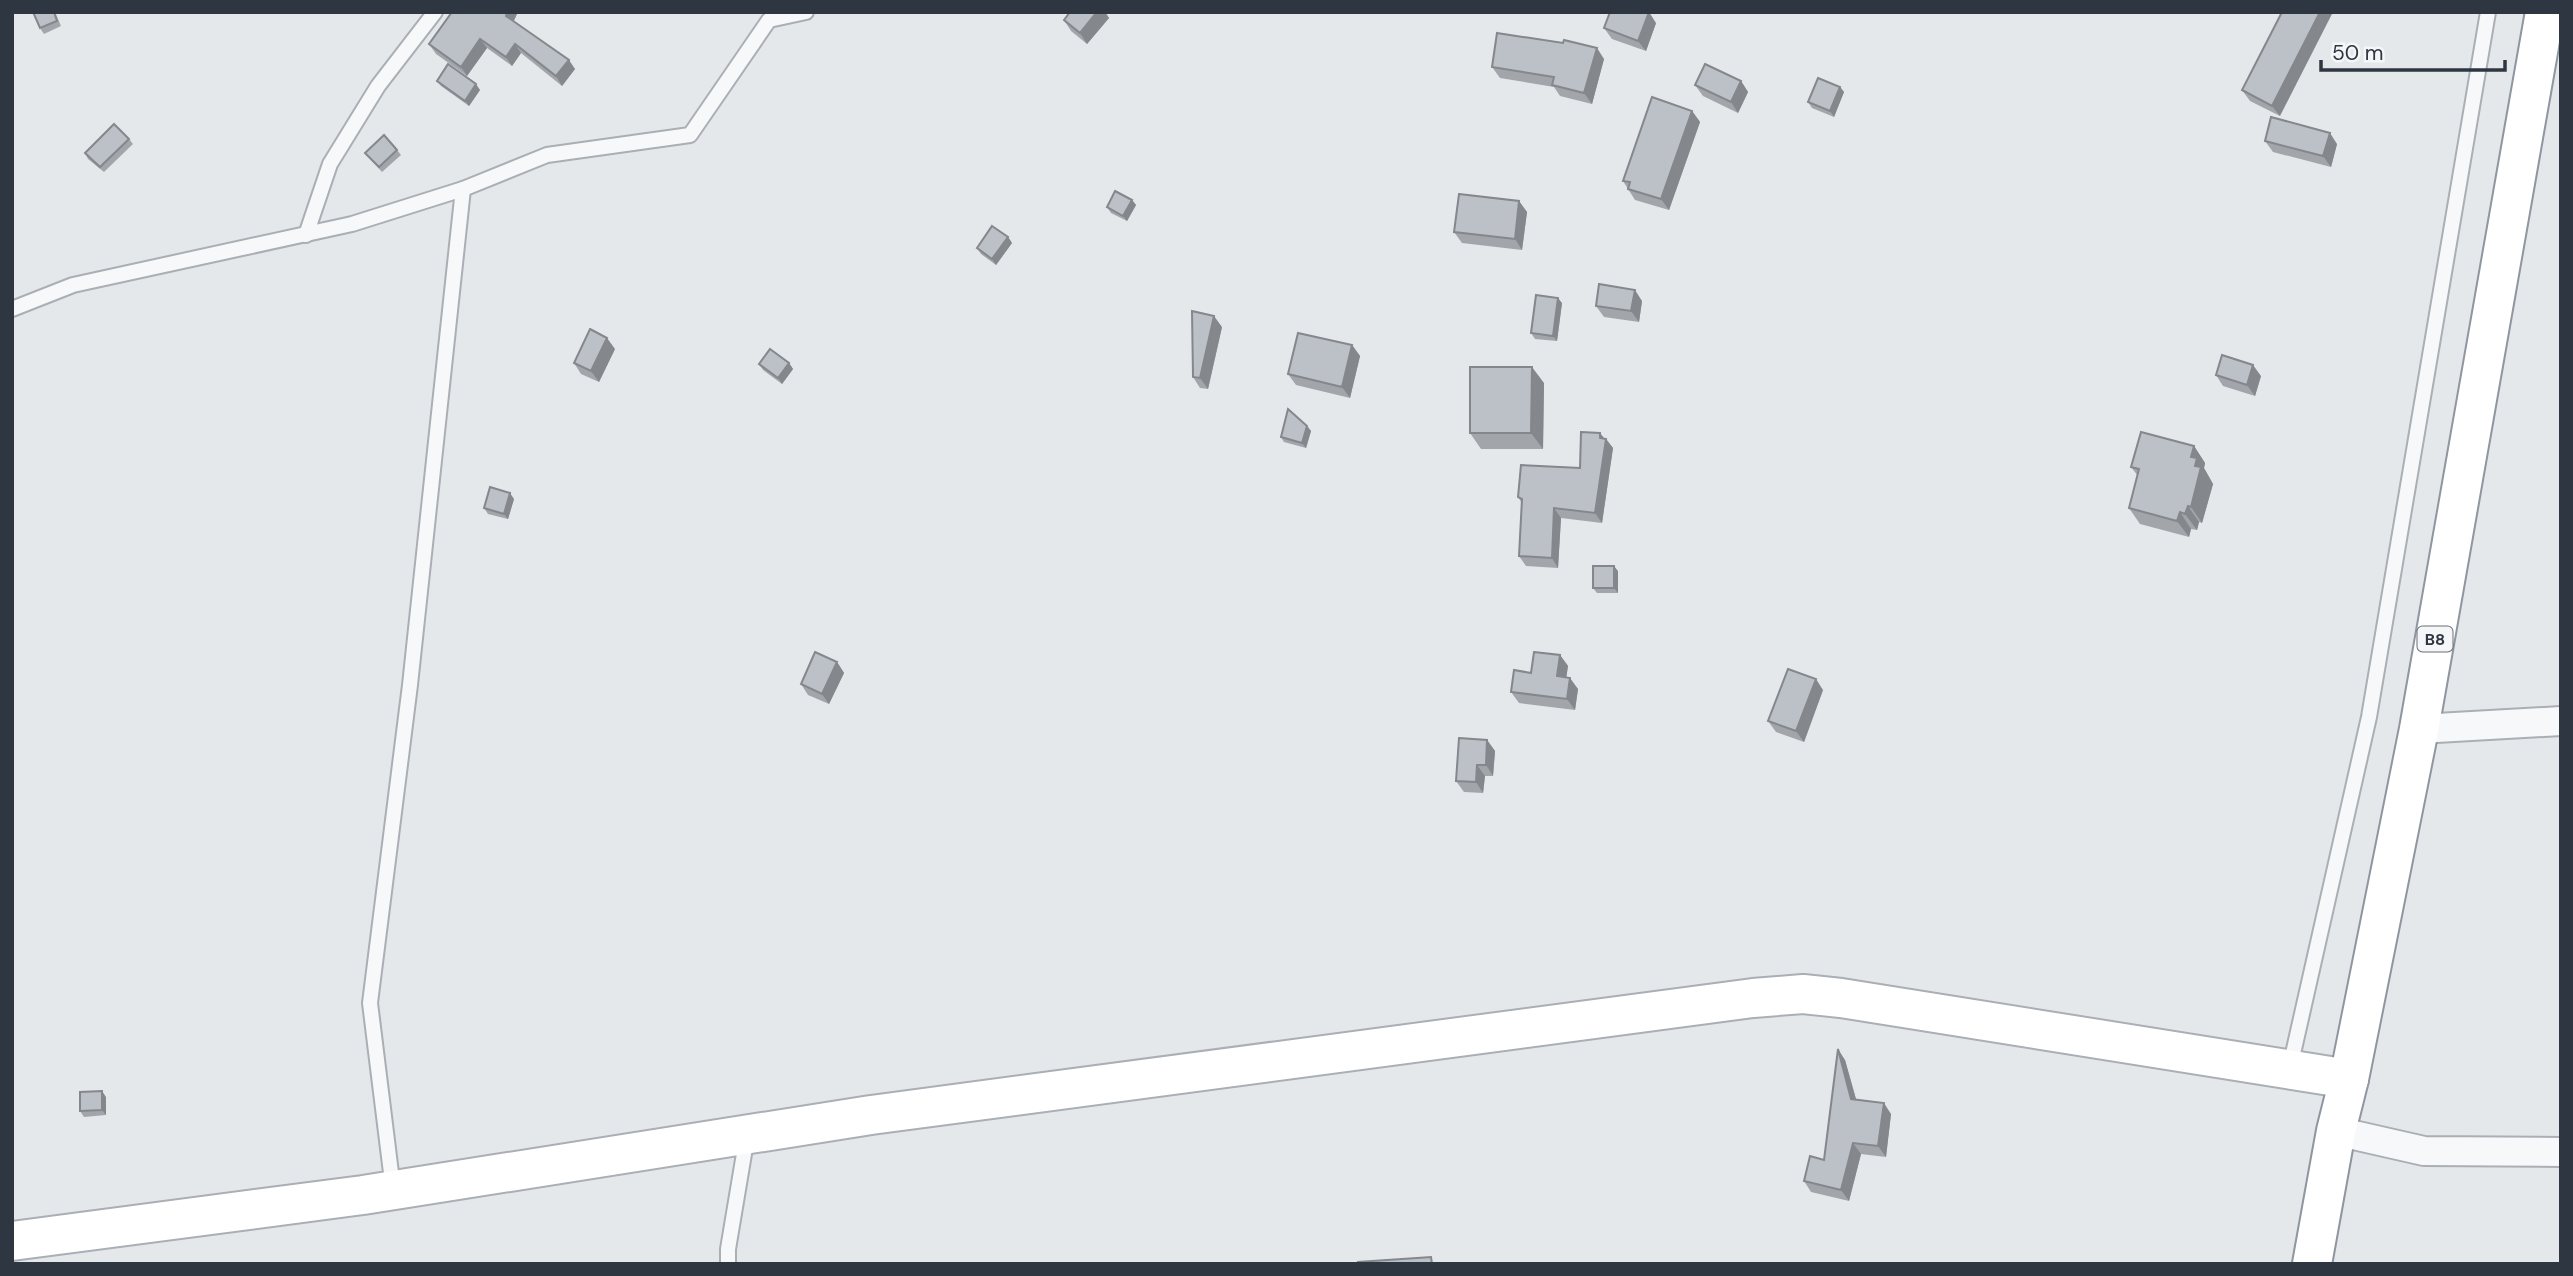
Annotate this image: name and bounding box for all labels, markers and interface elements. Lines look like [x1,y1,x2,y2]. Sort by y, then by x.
scale bar [2321,28,2505,72]
text: 50 m [2332,39,2383,67]
road number: B8 [2418,626,2452,652]

